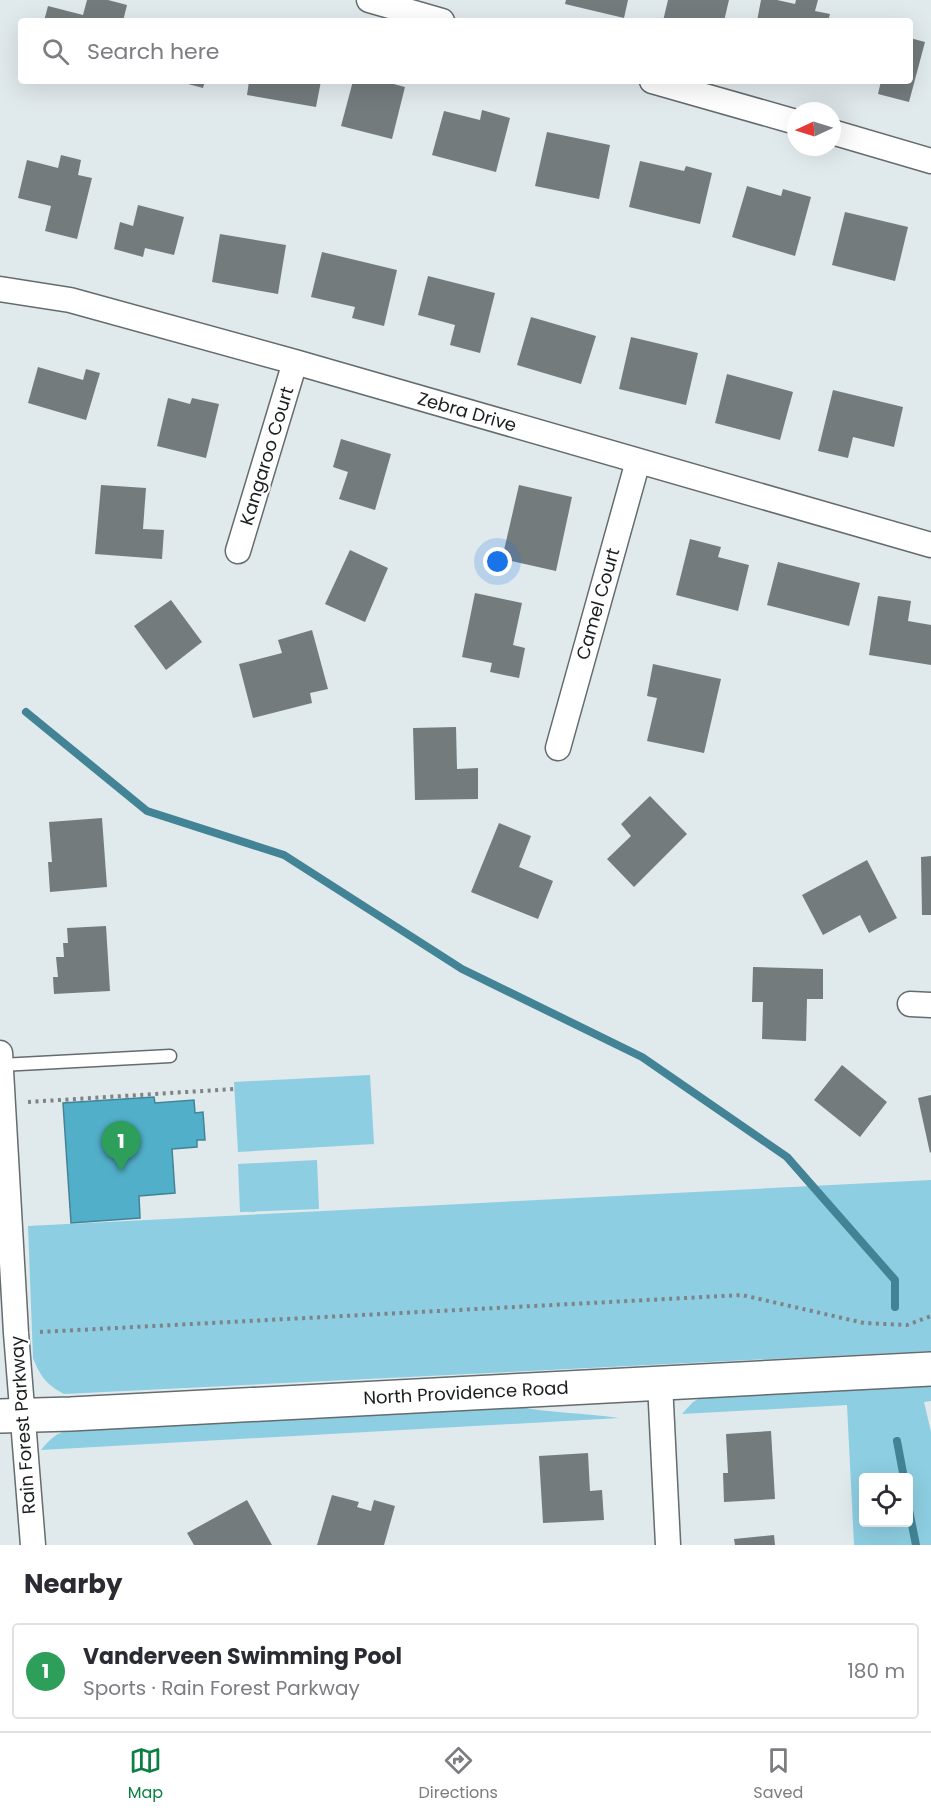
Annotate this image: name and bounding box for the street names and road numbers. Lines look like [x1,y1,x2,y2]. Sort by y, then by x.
street label: Kangaroo Court [234,384,299,528]
street label: Zebra Drive [415,385,520,438]
street label: Camel Court [570,545,625,663]
street label: Rain Forest Parkway [4,1335,41,1515]
street label: North Providence Road [363,1375,569,1410]

